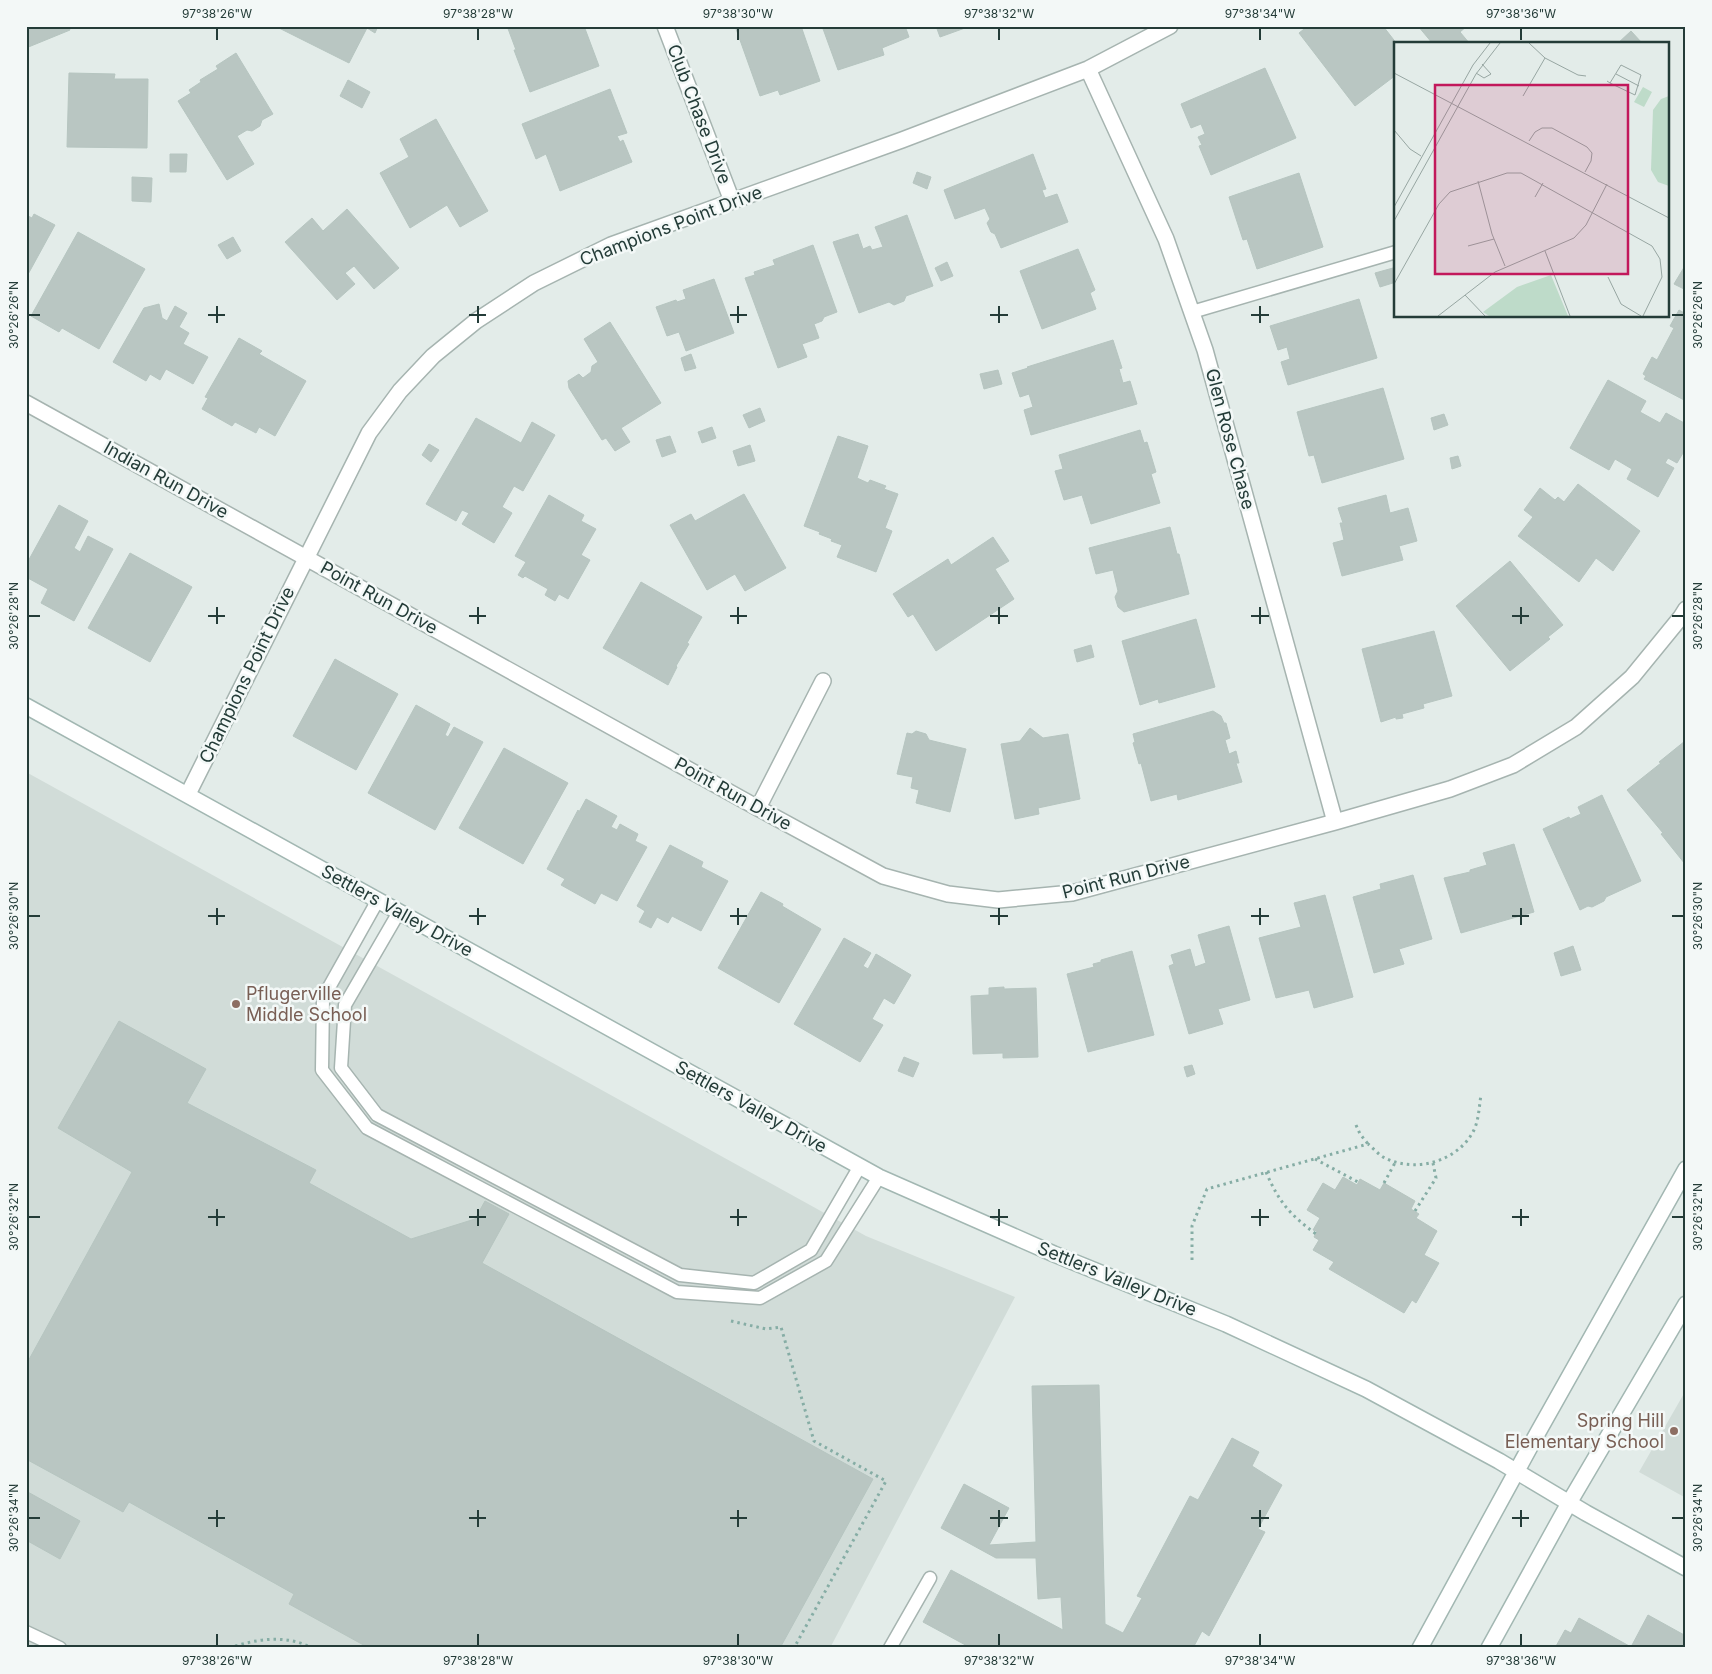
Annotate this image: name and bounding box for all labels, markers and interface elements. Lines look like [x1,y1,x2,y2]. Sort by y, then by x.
text: 97°38'26"W [182,6,252,21]
text: 97°38'28"W [443,6,513,21]
text: 97°38'30"W [703,6,773,21]
text: 97°38'32"W [964,6,1034,21]
text: 97°38'34"W [1225,6,1295,21]
text: 97°38'36"W [1486,6,1556,21]
street label: Club Chase Drive [663,41,736,187]
inset map [1394,42,1670,318]
street label: Champions Point Drive [577,181,765,270]
text: 30°26'26"N [6,281,21,349]
text: 30°26'26"N [1690,281,1705,349]
street label: Glen Rose Chase [1202,366,1259,512]
street label: Indian Run Drive [100,437,232,523]
street label: Point Run Drive [317,557,442,638]
text: 30°26'28"N [6,582,21,650]
text: 30°26'28"N [1690,582,1705,650]
street label: Champions Point Drive [195,583,298,766]
street label: Point Run Drive [671,753,796,834]
street label: Point Run Drive [1060,851,1192,903]
street label: Settlers Valley Drive [318,860,477,961]
text: 30°26'30"N [6,882,21,950]
text: 30°26'30"N [1690,882,1705,950]
place label: Pflugerville Middle School [246,983,367,1025]
marker: Pflugerville Middle School [230,998,242,1010]
street label: Settlers Valley Drive [672,1056,831,1157]
text: 30°26'32"N [6,1183,21,1251]
text: 30°26'32"N [1690,1183,1705,1251]
street label: Settlers Valley Drive [1034,1237,1200,1320]
place label: Spring Hill Elementary School [1505,1410,1664,1452]
marker: Spring Hill Elementary School [1668,1425,1680,1437]
text: 30°26'34"N [6,1484,21,1552]
text: 30°26'34"N [1690,1484,1705,1552]
text: 97°38'26"W [182,1653,252,1668]
text: 97°38'28"W [443,1653,513,1668]
text: 97°38'30"W [703,1653,773,1668]
text: 97°38'32"W [964,1653,1034,1668]
text: 97°38'34"W [1225,1653,1295,1668]
text: 97°38'36"W [1486,1653,1556,1668]

